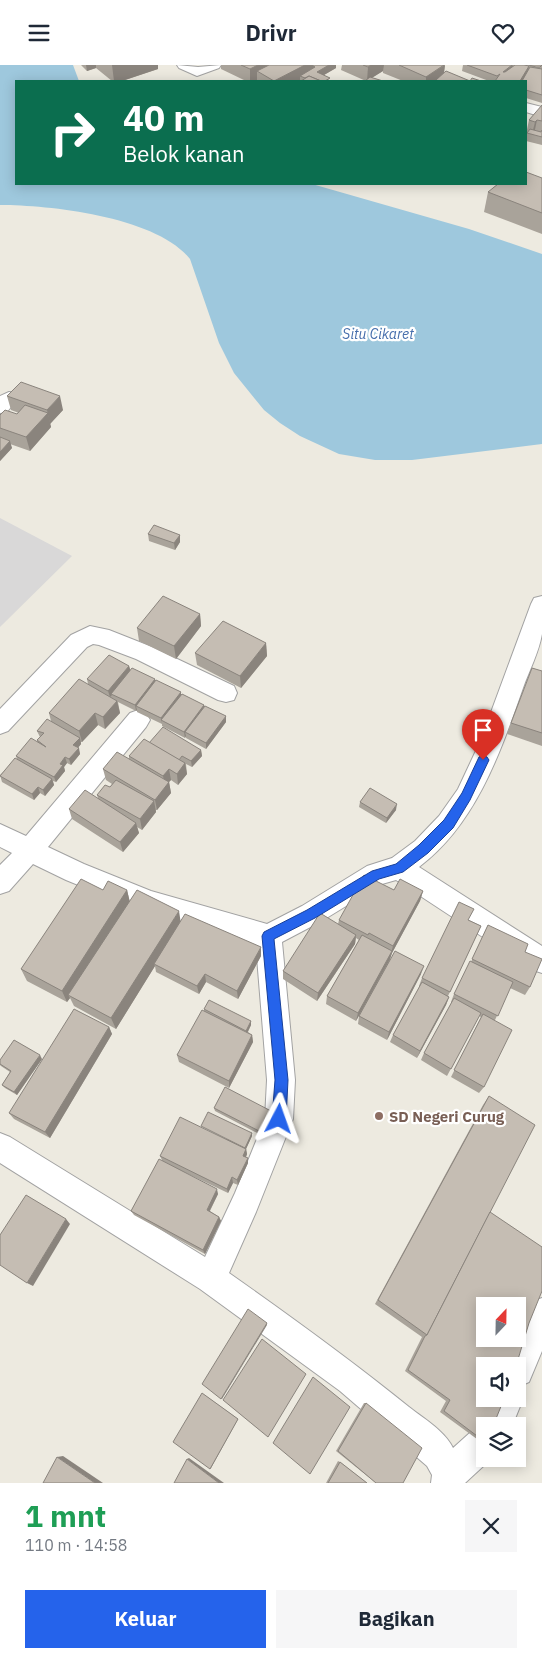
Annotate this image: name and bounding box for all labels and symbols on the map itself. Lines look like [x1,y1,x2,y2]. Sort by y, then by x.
water label: Situ Cikaret [342,325,414,343]
pin [462,709,504,760]
position arrow [252,1092,304,1144]
place label: SD Negeri Curug [389,1107,505,1126]
marker: SD Negeri Curug [373,1110,385,1122]
north arrow [476,1297,526,1347]

